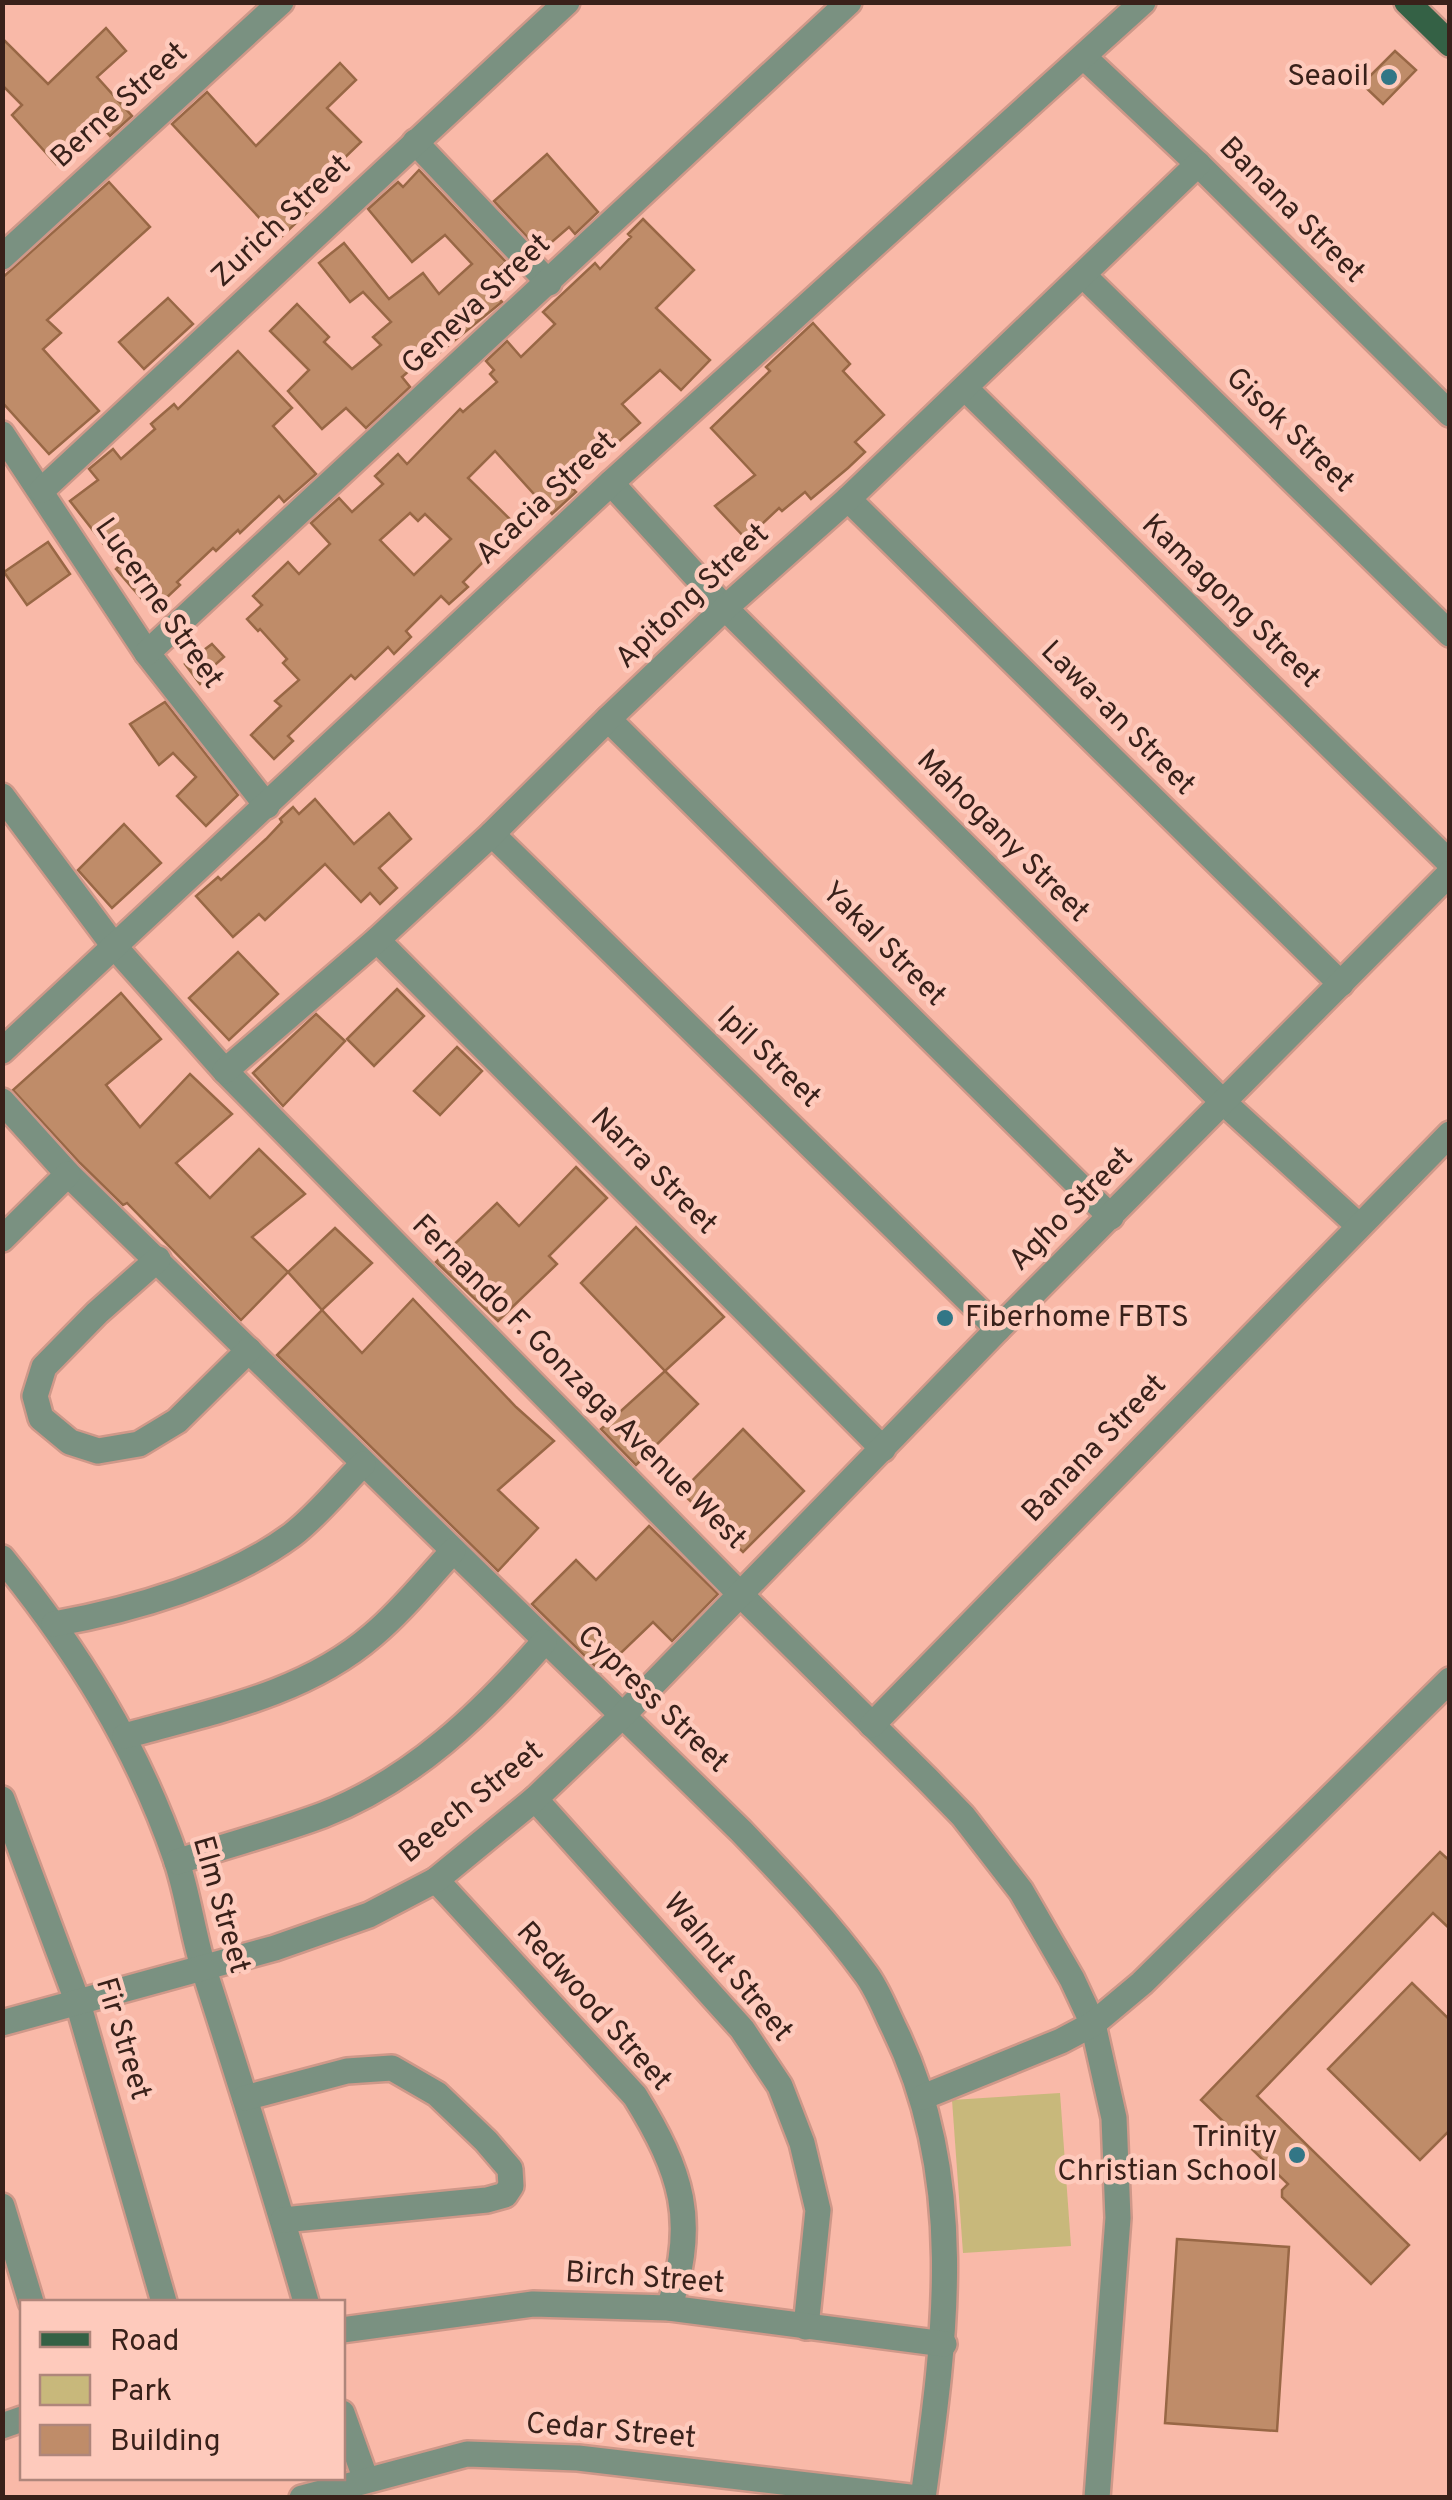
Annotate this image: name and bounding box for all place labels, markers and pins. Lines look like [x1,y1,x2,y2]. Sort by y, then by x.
place label: Seaoil [1287,59,1369,96]
marker: Seaoil [1378,66,1400,88]
place label: Fiberhome FBTS [965,1300,1189,1337]
marker: Fiberhome FBTS [934,1307,956,1329]
place label: Trinity Christian School [1057,2120,1277,2191]
marker: Trinity Christian School [1286,2144,1308,2166]

